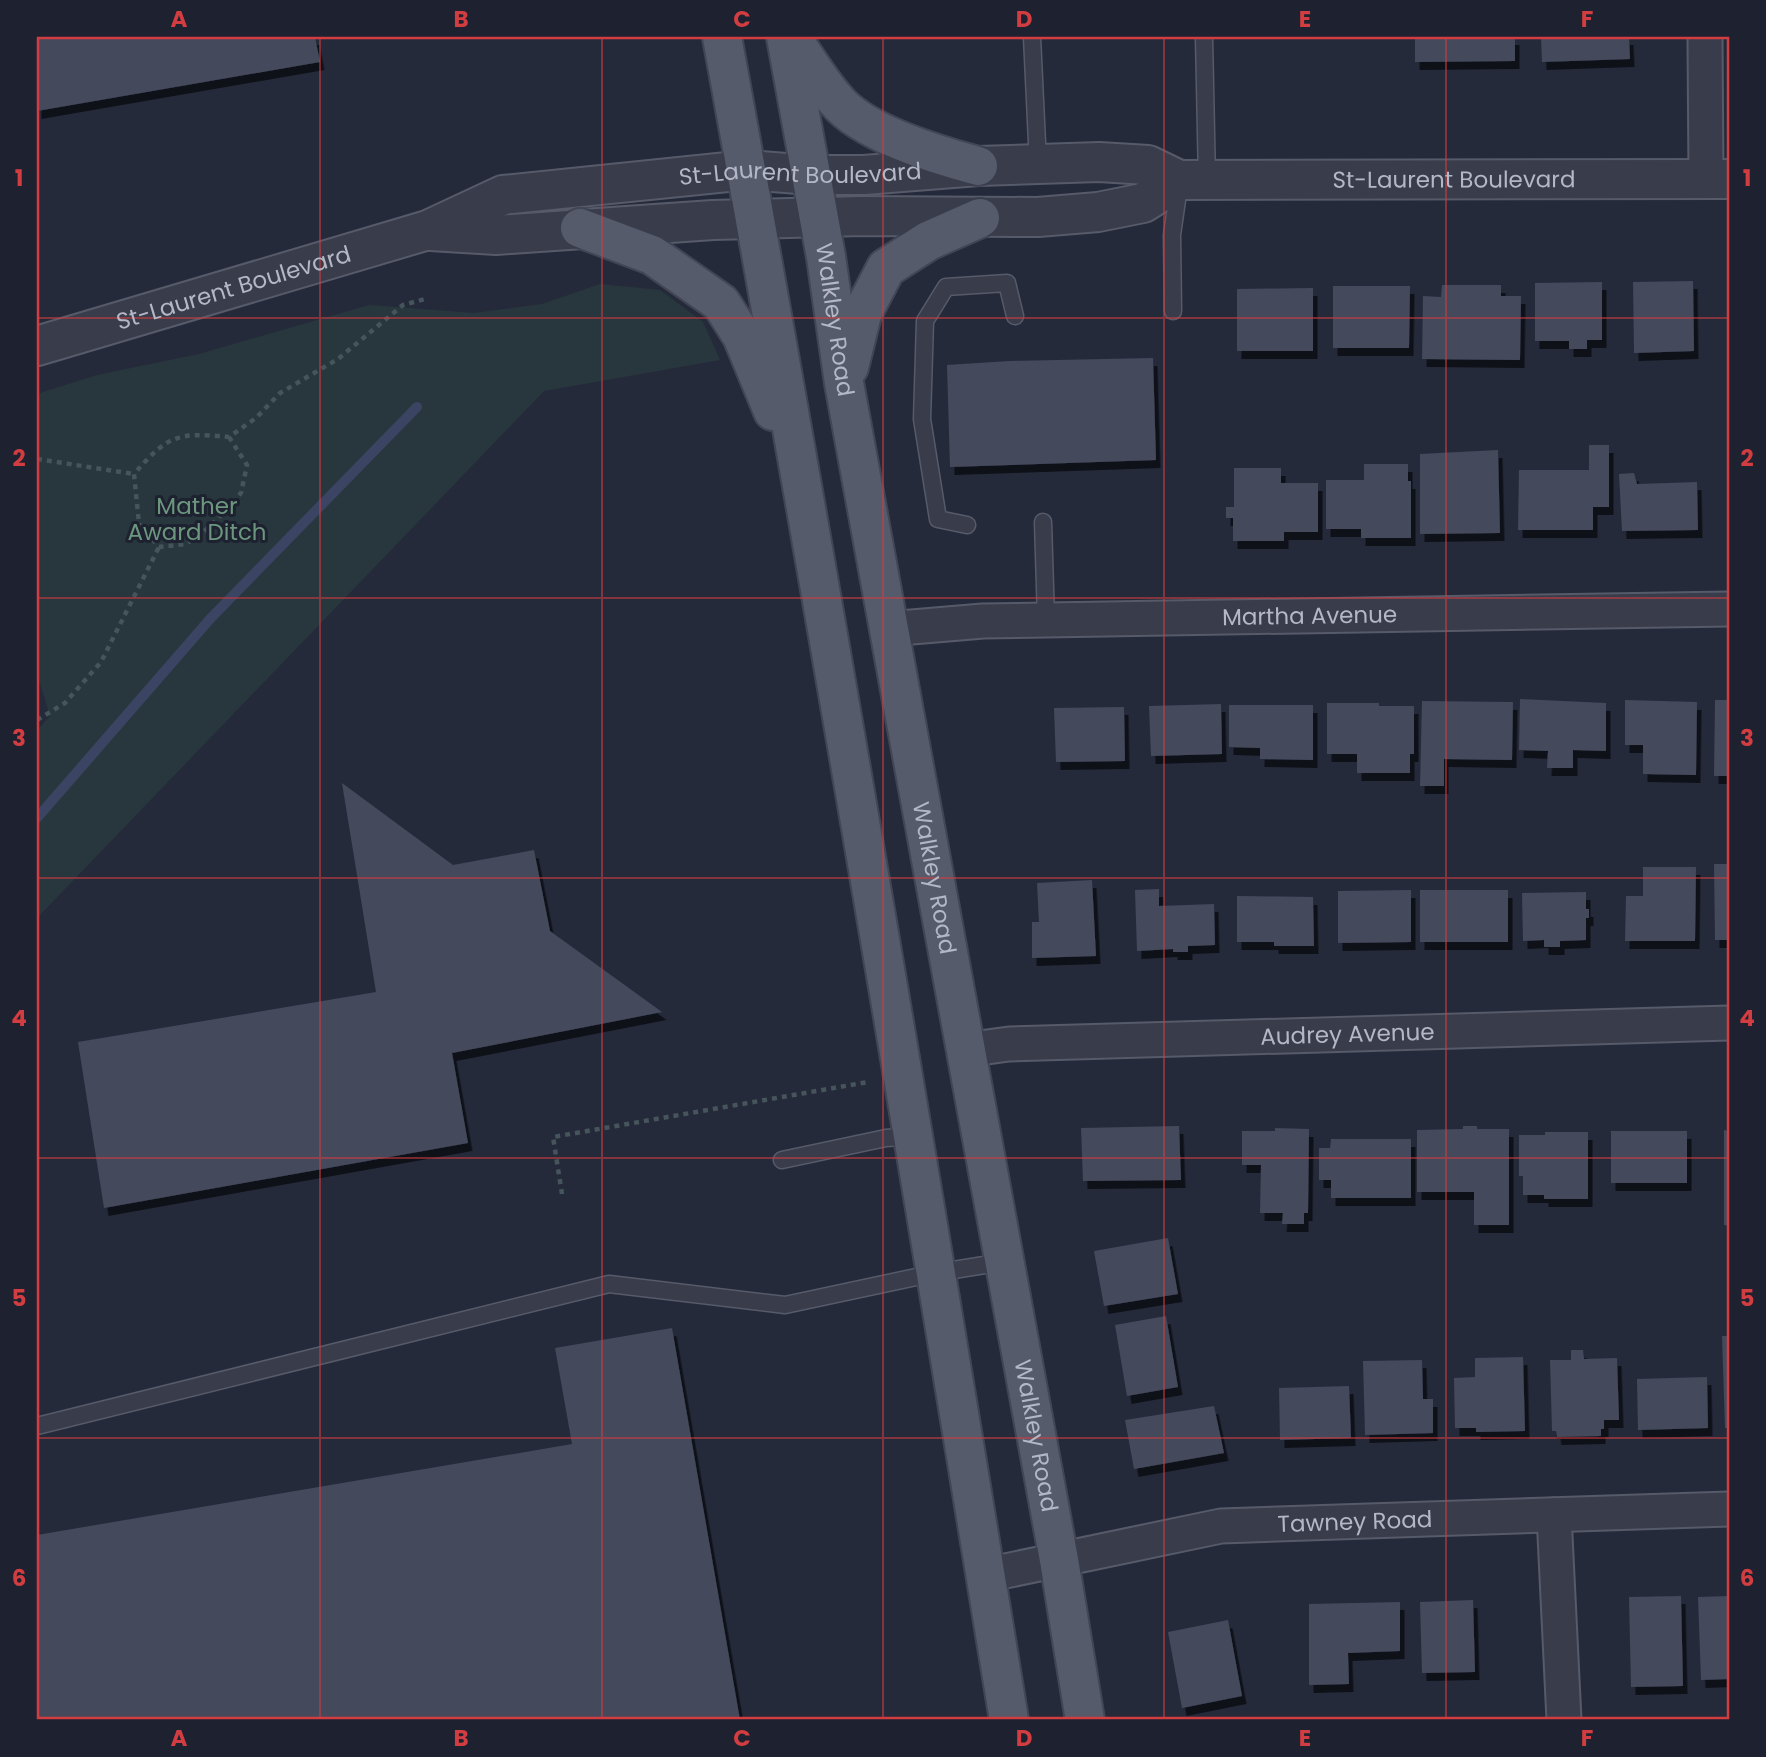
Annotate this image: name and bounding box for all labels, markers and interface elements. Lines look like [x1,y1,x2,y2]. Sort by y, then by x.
text: A [171,3,188,35]
text: B [453,3,469,35]
text: C [733,3,751,35]
text: D [1016,3,1032,35]
text: E [1299,3,1311,35]
text: F [1581,3,1593,35]
street label: St-Laurent Boulevard [677,153,923,193]
text: 1 [15,162,23,194]
text: 1 [1743,162,1751,194]
street label: St-Laurent Boulevard [1332,163,1576,196]
street label: St-Laurent Boulevard [112,238,355,338]
street label: Walkley Road [808,241,862,399]
text: 2 [12,442,26,474]
text: 2 [1740,442,1754,474]
park label: Mather Award Ditch [127,490,267,548]
street label: Martha Avenue [1222,598,1397,633]
text: 3 [12,722,26,754]
text: 3 [1740,722,1754,754]
street label: Walkley Road [905,799,964,957]
text: 4 [11,1002,27,1034]
text: 4 [1739,1002,1755,1034]
street label: Audrey Avenue [1260,1016,1435,1053]
text: 5 [12,1282,26,1314]
text: 5 [1740,1282,1754,1314]
street label: Walkley Road [1007,1357,1066,1515]
street label: Tawney Road [1277,1503,1433,1540]
text: 6 [12,1562,26,1594]
text: 6 [1740,1562,1754,1594]
text: A [171,1722,188,1754]
text: B [453,1722,469,1754]
text: C [733,1722,751,1754]
text: D [1016,1722,1032,1754]
text: E [1299,1722,1311,1754]
text: F [1581,1722,1593,1754]

